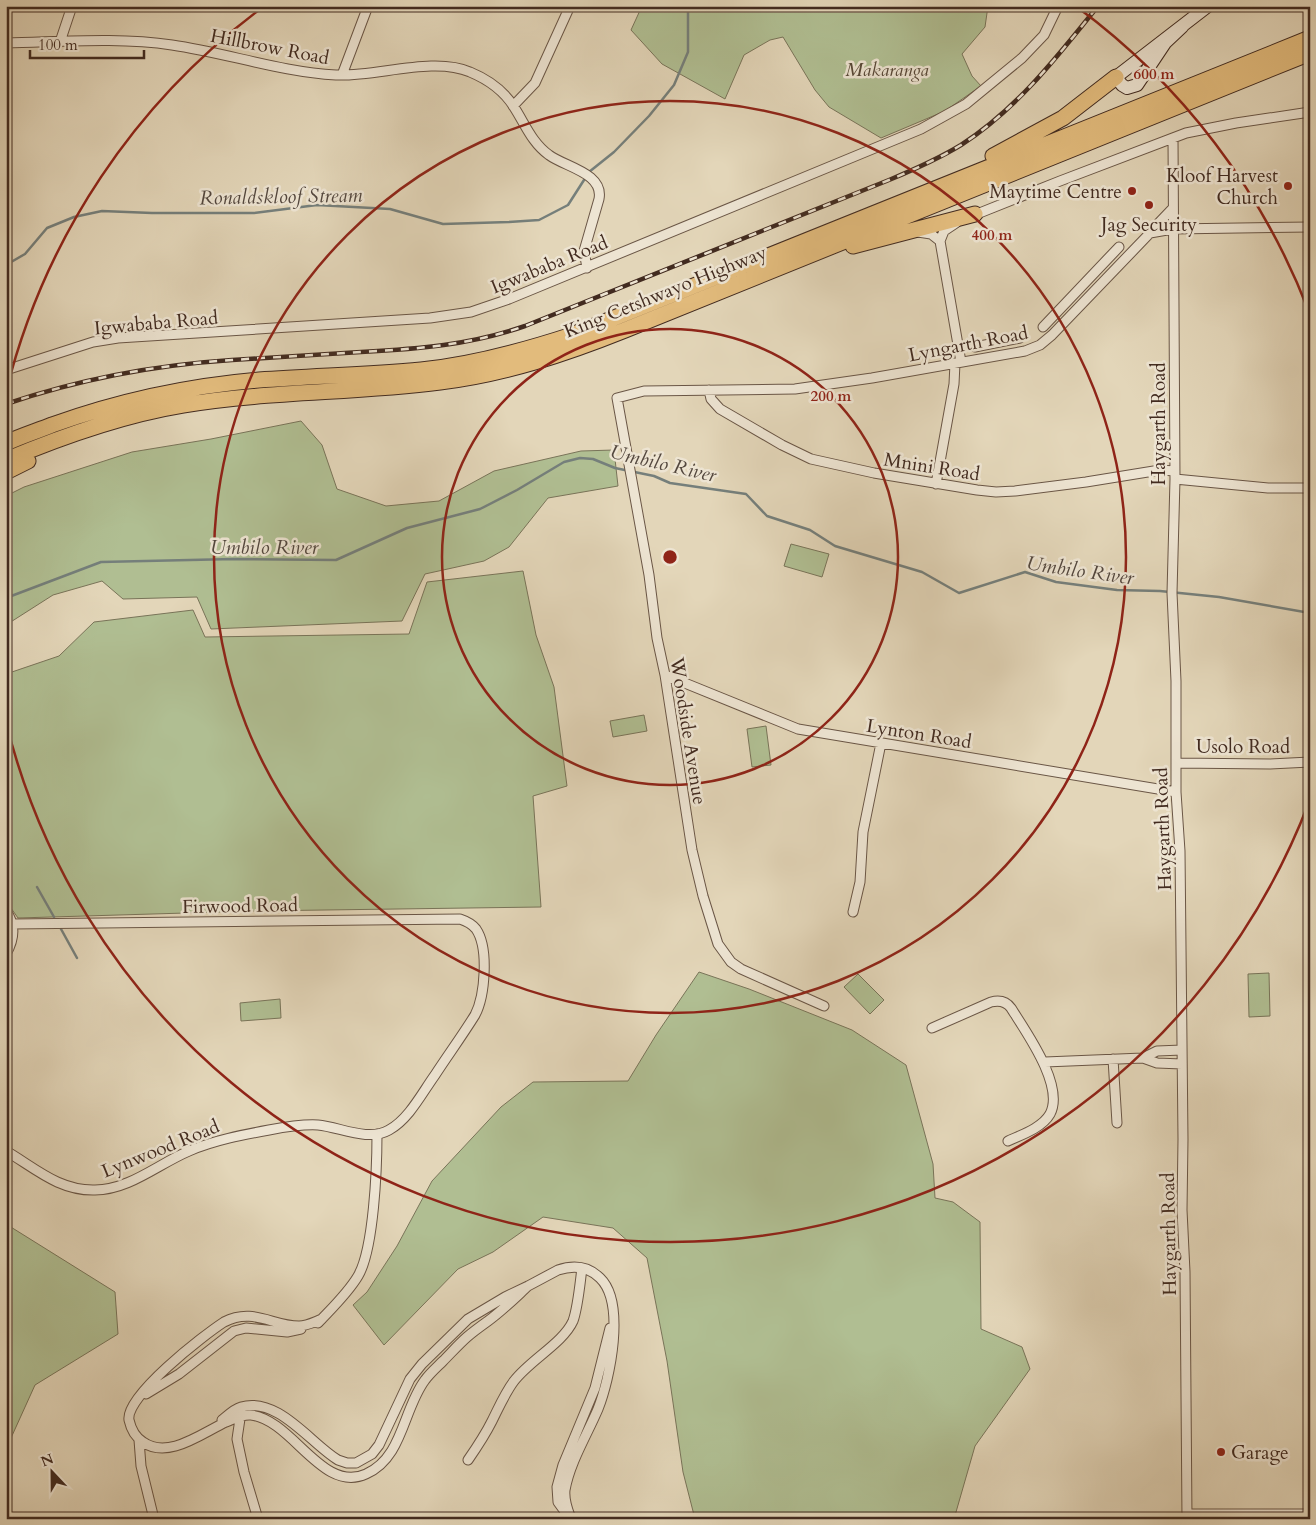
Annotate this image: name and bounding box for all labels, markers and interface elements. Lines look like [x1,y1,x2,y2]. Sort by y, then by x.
street label: Hillbrow Road [208,23,331,71]
scale bar [30,28,144,60]
text: 100 m [38,35,78,55]
park label: Makaranga [845,57,929,83]
text: 600 m [1134,64,1175,84]
place label: Kloof Harvest Church [1166,163,1279,211]
place label: Maytime Centre [989,179,1122,205]
marker: Kloof Harvest Church [1282,180,1294,192]
water label: Ronaldskloof Stream [199,182,363,211]
marker: Maytime Centre [1126,185,1138,197]
marker: Jag Security [1143,199,1155,211]
place label: Jag Security [1098,212,1197,238]
text: 400 m [972,225,1013,245]
street label: Igwababa Road [487,230,612,300]
street label: King Cetshwayo Highway [560,239,771,345]
street label: Igwababa Road [93,305,219,341]
street label: Lyngarth Road [906,320,1030,368]
street label: Haygarth Road [1146,362,1172,486]
text: 200 m [811,386,852,406]
water label: Umbilo River [607,438,720,489]
street label: Mnini Road [882,447,982,487]
water label: Umbilo River [210,534,320,561]
centre of rings [661,548,679,566]
water label: Umbilo River [1024,550,1137,592]
street label: Woodside Avenue [663,655,712,807]
street label: Lynton Road [864,713,973,755]
street label: Usolo Road [1196,734,1290,760]
street label: Haygarth Road [1148,767,1178,891]
street label: Firwood Road [182,892,298,920]
street label: Lynwood Road [98,1113,223,1184]
street label: Haygarth Road [1155,1172,1183,1296]
place label: Garage [1231,1440,1289,1466]
marker: Garage [1215,1446,1227,1458]
north arrow [28,1448,78,1498]
text: N [38,1449,57,1471]

